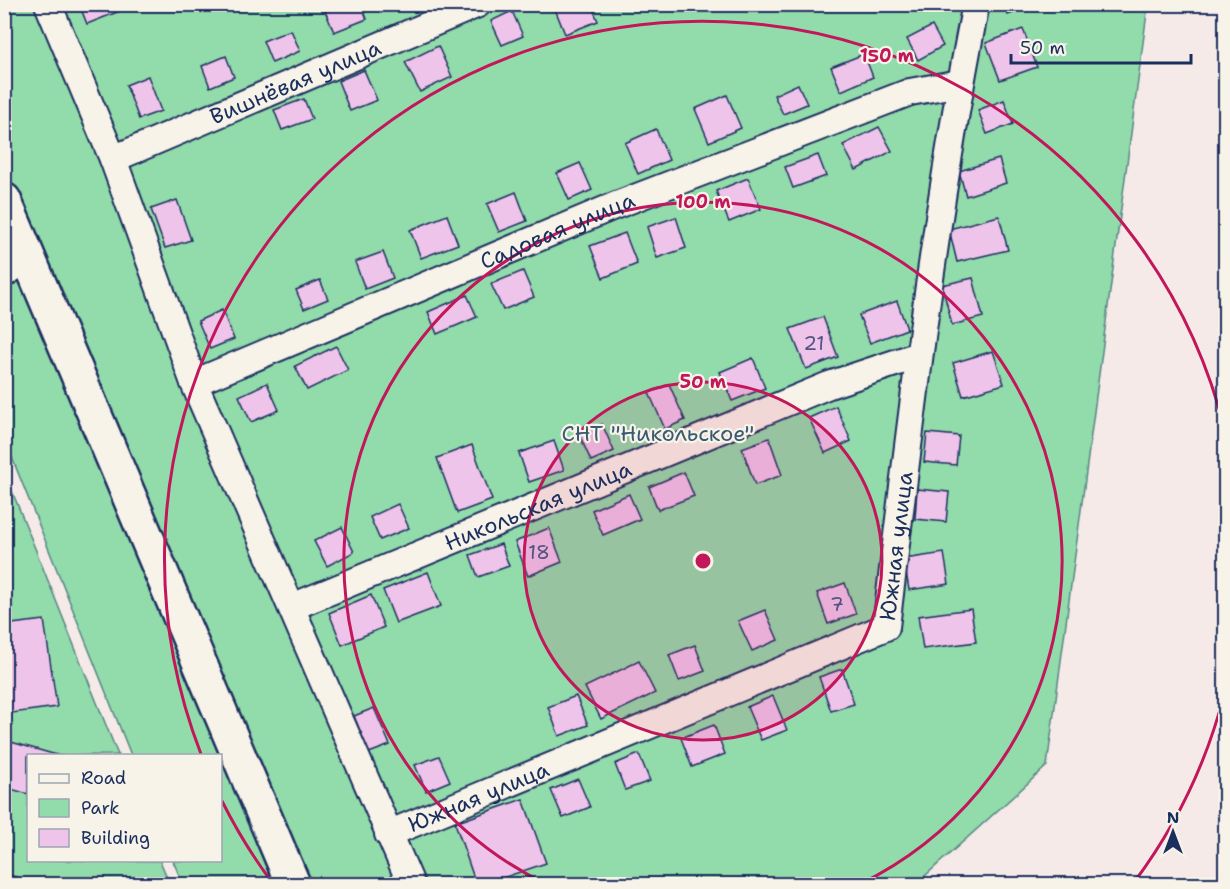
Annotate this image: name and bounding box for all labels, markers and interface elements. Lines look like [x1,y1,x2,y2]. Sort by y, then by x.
scale bar [1011,27,1191,65]
street label: Вишнёвая улица [205,32,385,131]
text: 50 m [1020,36,1065,60]
text: 150 m [860,44,915,68]
street label: Садовая улица [475,185,639,275]
text: 100 m [675,190,731,214]
house number: 21 [803,330,825,356]
text: 50 m [680,370,727,394]
park label: СНТ "Никольское" [562,419,754,448]
street label: Никольская улица [440,454,636,557]
street label: Южная улица [872,469,919,622]
house number: 18 [528,539,550,565]
centre of rings [693,551,713,571]
house number: 7 [830,591,844,617]
legend [27,754,222,862]
street label: Южная улица [404,754,554,839]
text: Road [81,766,126,790]
text: Park [81,796,120,820]
north arrow [1143,802,1203,862]
text: N [1167,807,1179,828]
text: Building [81,826,150,850]

